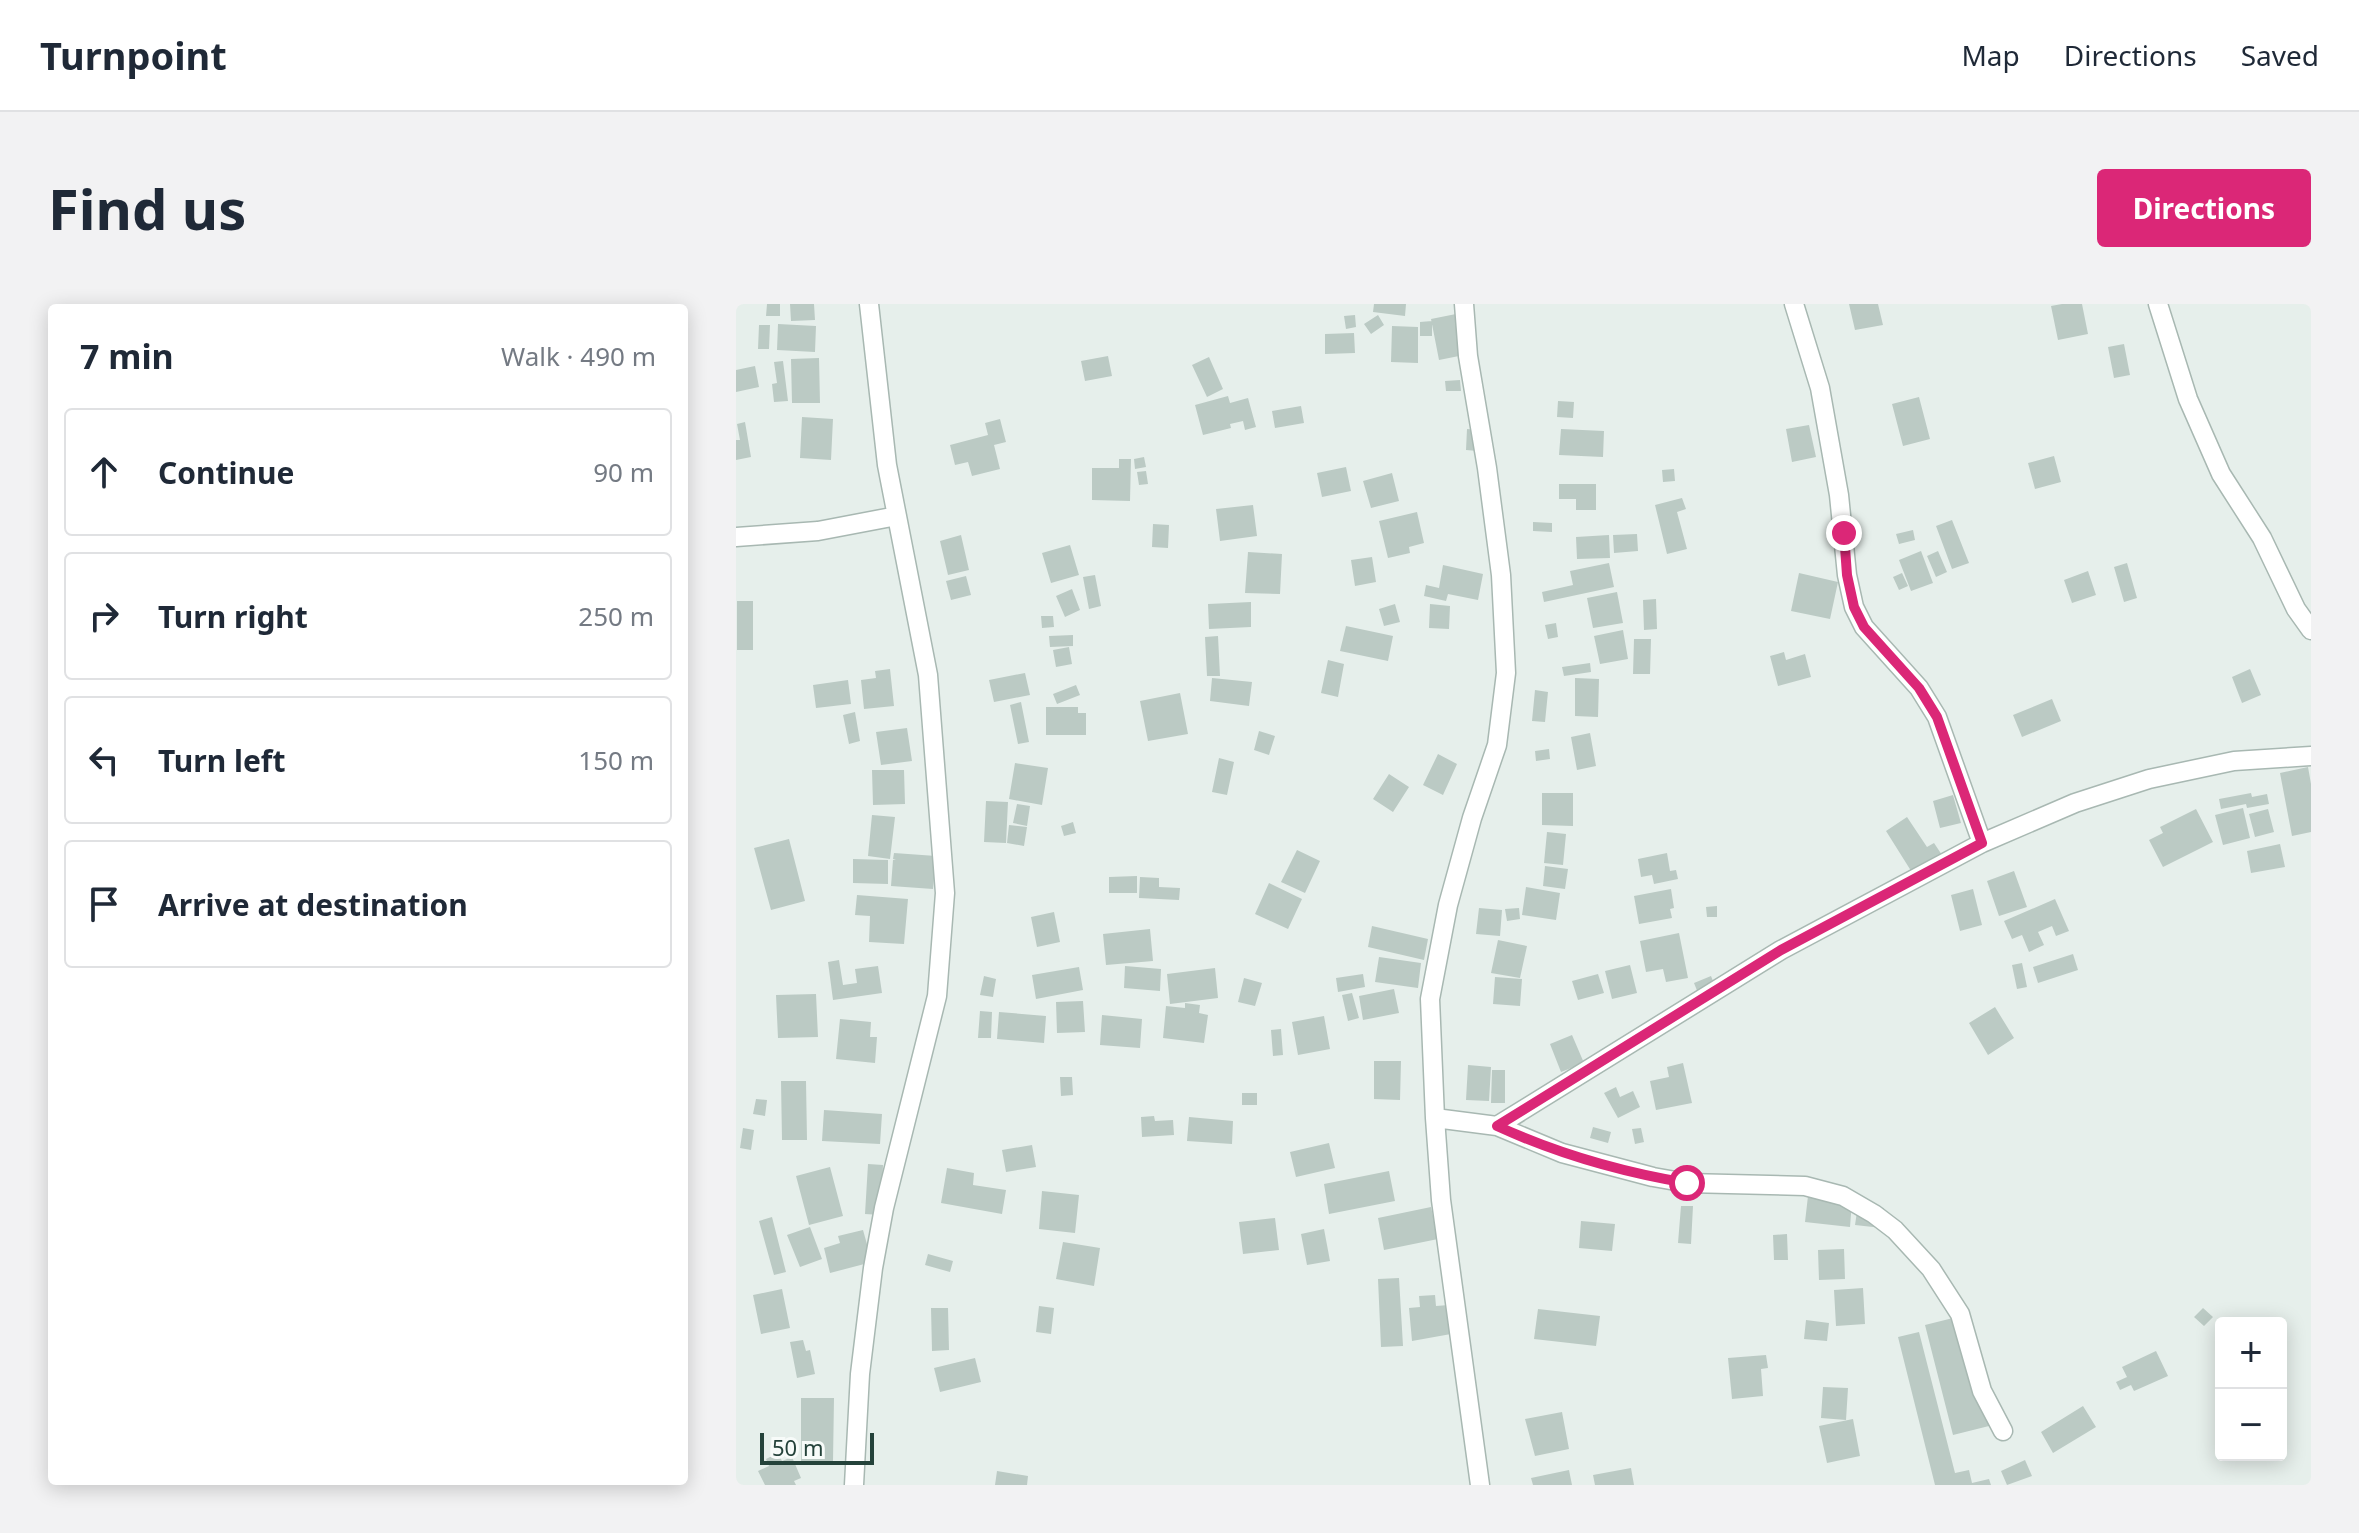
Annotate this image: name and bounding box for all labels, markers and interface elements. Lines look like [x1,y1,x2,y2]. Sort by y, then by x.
text: Turnpoint [40,29,227,81]
text: Map [1961,36,2020,74]
text: Directions [2064,36,2197,74]
text: Saved [2241,36,2319,74]
button: Directions [2097,169,2311,247]
text: Find us [48,170,246,246]
text: 7 min [80,333,174,379]
text: Walk · 490 m [501,338,656,374]
icon: ahead [82,450,126,494]
text: Continue [158,452,294,493]
text: 90 m [593,454,654,490]
route end [1826,515,1862,551]
icon: right [82,594,126,638]
text: Turn right [158,596,308,637]
text: 250 m [578,598,654,634]
icon: left [82,738,126,782]
text: Turn left [158,740,286,781]
text: 150 m [578,742,654,778]
icon: arrive [82,882,126,926]
text: Arrive at destination [158,884,468,925]
route start [1669,1165,1705,1201]
map controls [2215,1317,2287,1461]
button: + [2215,1317,2287,1389]
button: − [2215,1389,2287,1461]
scale bar [760,1429,874,1465]
text: 50 m [772,1432,823,1462]

